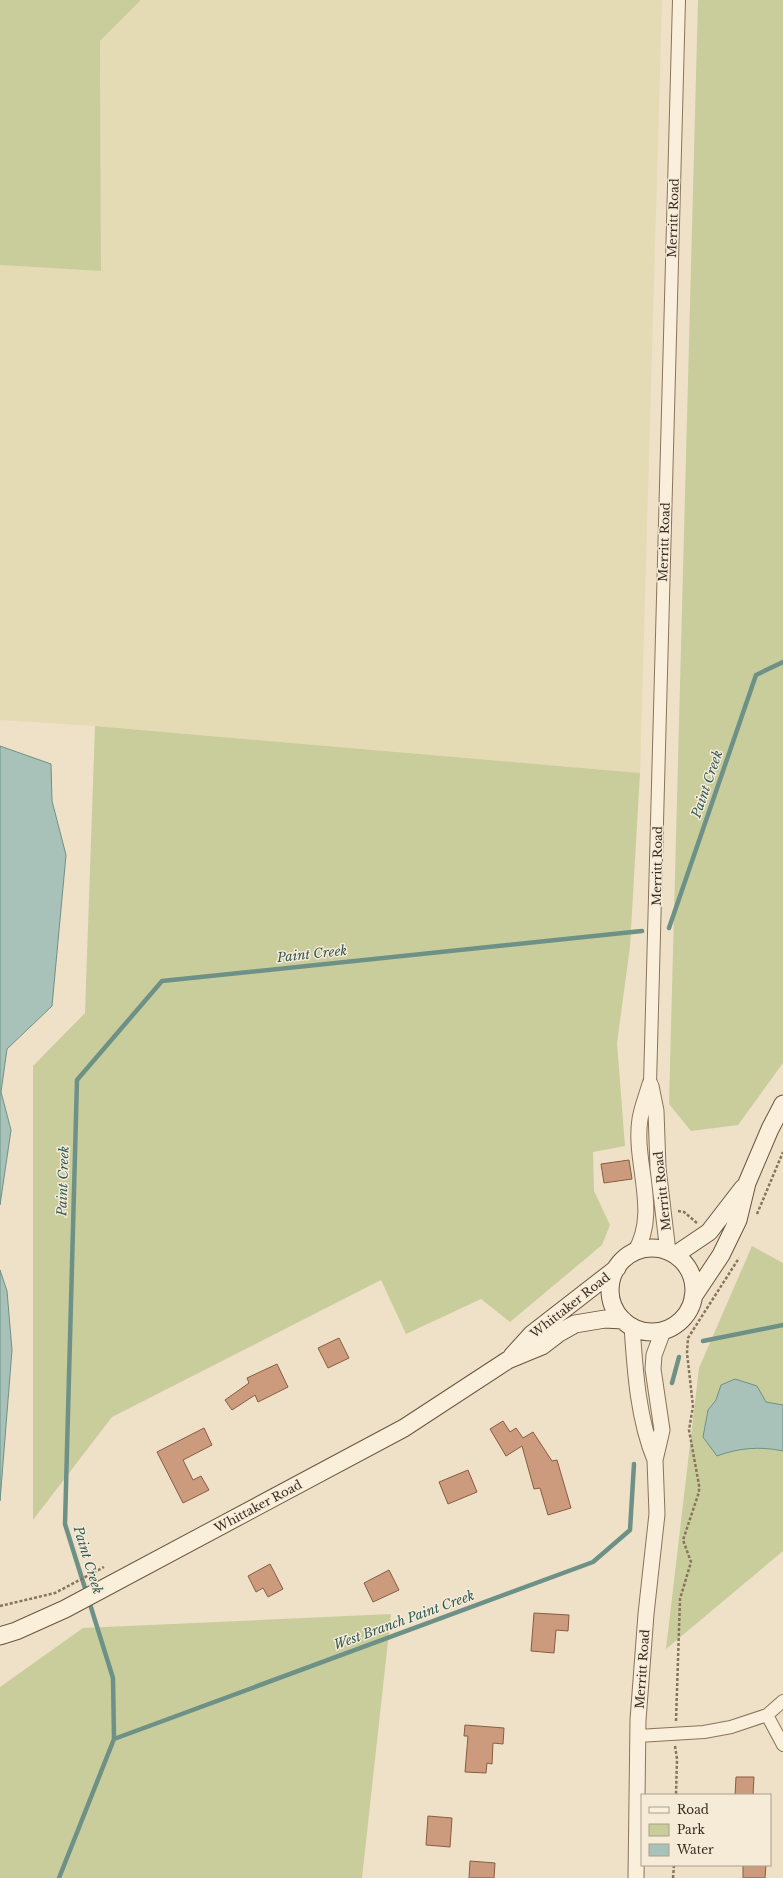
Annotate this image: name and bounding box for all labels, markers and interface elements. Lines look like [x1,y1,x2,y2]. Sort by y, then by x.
street label: Merritt Road [664,178,682,258]
street label: Merritt Road [655,502,673,582]
water label: Paint Creek [687,748,727,821]
street label: Merritt Road [649,826,665,906]
water label: Paint Creek [275,942,348,966]
water label: Paint Creek [53,1145,73,1217]
street label: Merritt Road [650,1151,674,1231]
street label: Whittaker Road [526,1269,613,1341]
street label: Whittaker Road [211,1477,304,1536]
water label: Paint Creek [69,1523,107,1596]
water label: West Branch Paint Creek [331,1587,477,1653]
street label: Merritt Road [632,1629,652,1709]
legend [641,1794,771,1866]
text: Road [677,1802,709,1817]
text: Park [677,1822,705,1837]
text: Water [676,1842,714,1857]

